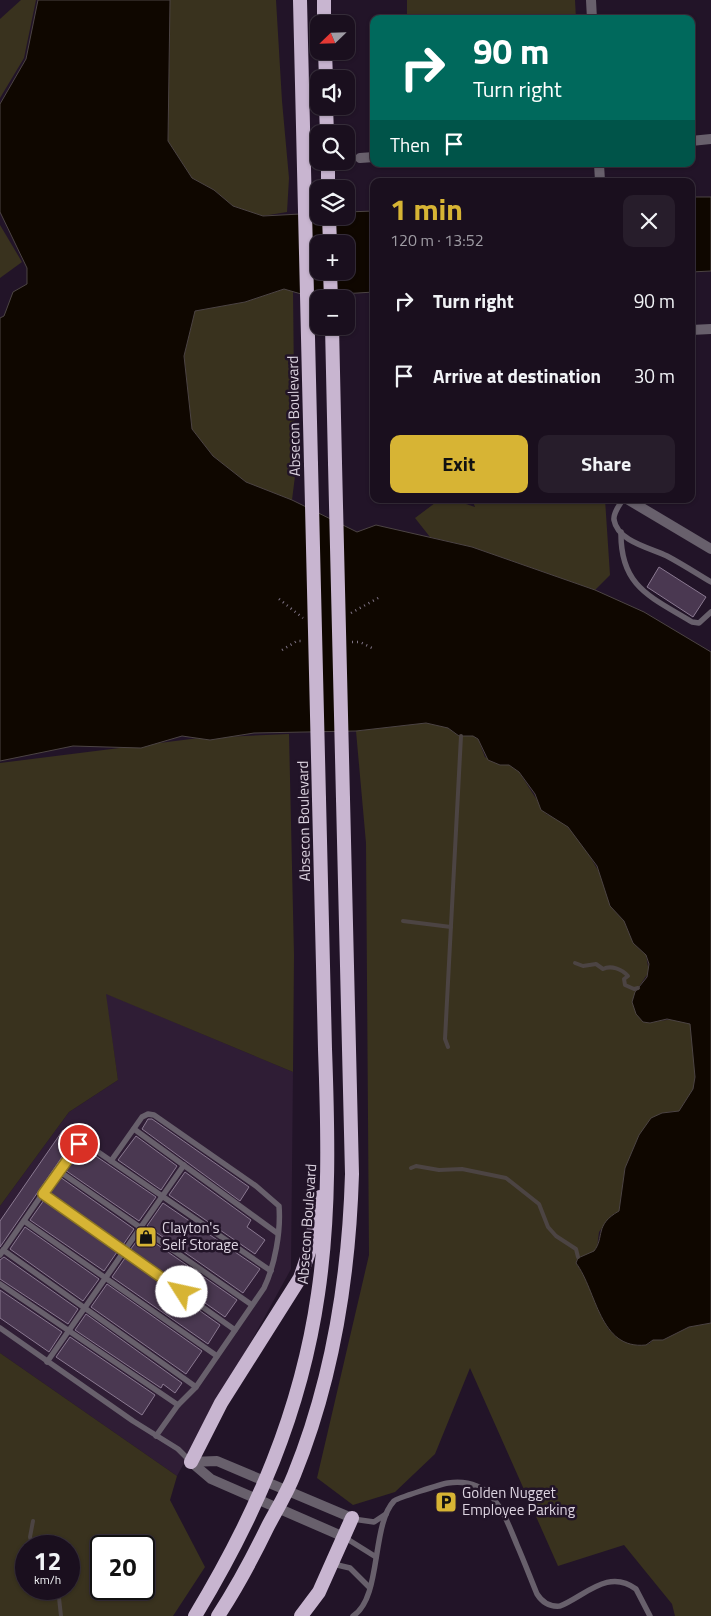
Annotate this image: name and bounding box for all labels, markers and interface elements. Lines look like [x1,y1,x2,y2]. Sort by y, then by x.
north arrow [310,15,355,60]
map controls [310,15,355,335]
text: 90 m [473,24,549,78]
icon: right [390,35,455,100]
button: sound [310,70,355,115]
text: Turn right [473,72,562,106]
button: search [310,125,355,170]
text: Then [390,130,430,159]
icon: arrive [440,130,468,158]
button: layers [310,180,355,225]
text: 1 min [390,186,463,232]
button: close [623,195,675,247]
text: 120 m · 13:52 [390,228,484,252]
button: + [310,235,355,280]
text: Turn right [433,286,514,315]
text: 90 m [634,286,675,315]
icon: right [390,287,418,315]
button: − [310,290,355,335]
street label: Absecon Boulevard [281,355,306,477]
text: Arrive at destination [433,361,601,390]
text: 30 m [634,361,675,390]
icon: arrive [390,362,418,390]
button: Exit [390,435,528,493]
button: Share [538,435,675,493]
street label: Absecon Boulevard [291,760,316,882]
pin [58,1123,100,1165]
icon: arrive [65,1130,93,1158]
street label: Absecon Boulevard [291,1163,322,1285]
place label: Clayton's Self Storage [162,1216,239,1256]
shop icon: Clayton's Self Storage [134,1225,158,1249]
position arrow [155,1265,207,1317]
place label: Golden Nugget Employee Parking [462,1481,576,1521]
parking icon: Golden Nugget Employee Parking [434,1490,458,1514]
speed limit sign: 20 [90,1535,155,1600]
text: 12 [33,1542,62,1580]
text: km/h [34,1570,61,1589]

